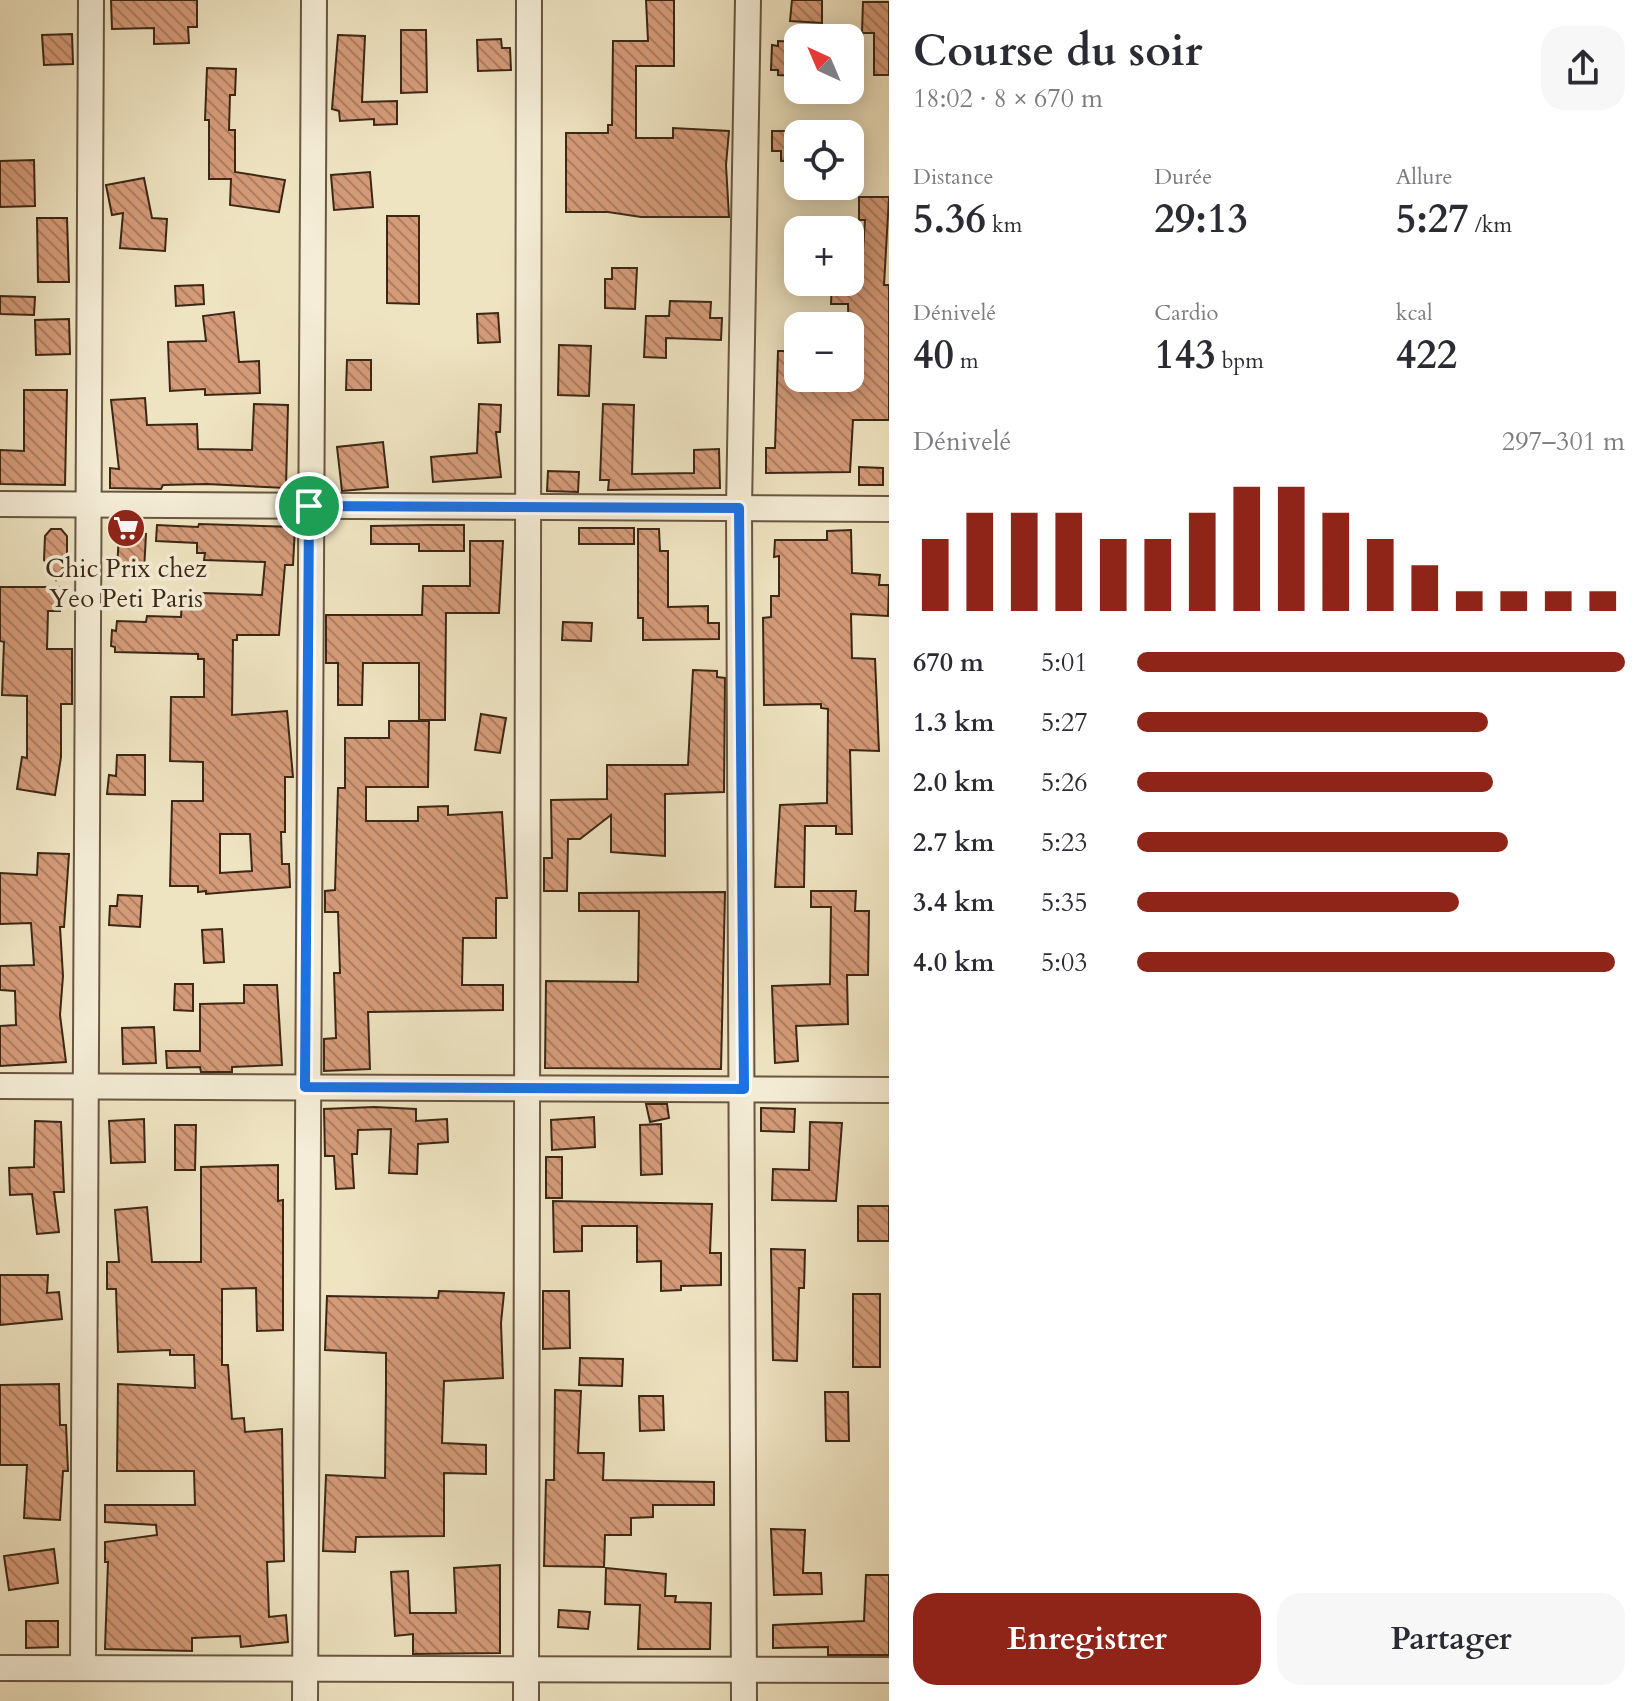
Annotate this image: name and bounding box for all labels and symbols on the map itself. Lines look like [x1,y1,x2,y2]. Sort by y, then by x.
north arrow [784,24,864,104]
pin [275,472,343,540]
supermarket icon: Chic Prix chez Yeo Peti Paris [105,507,147,549]
place label: Chic Prix chez Yeo Peti Paris [45,551,207,616]

